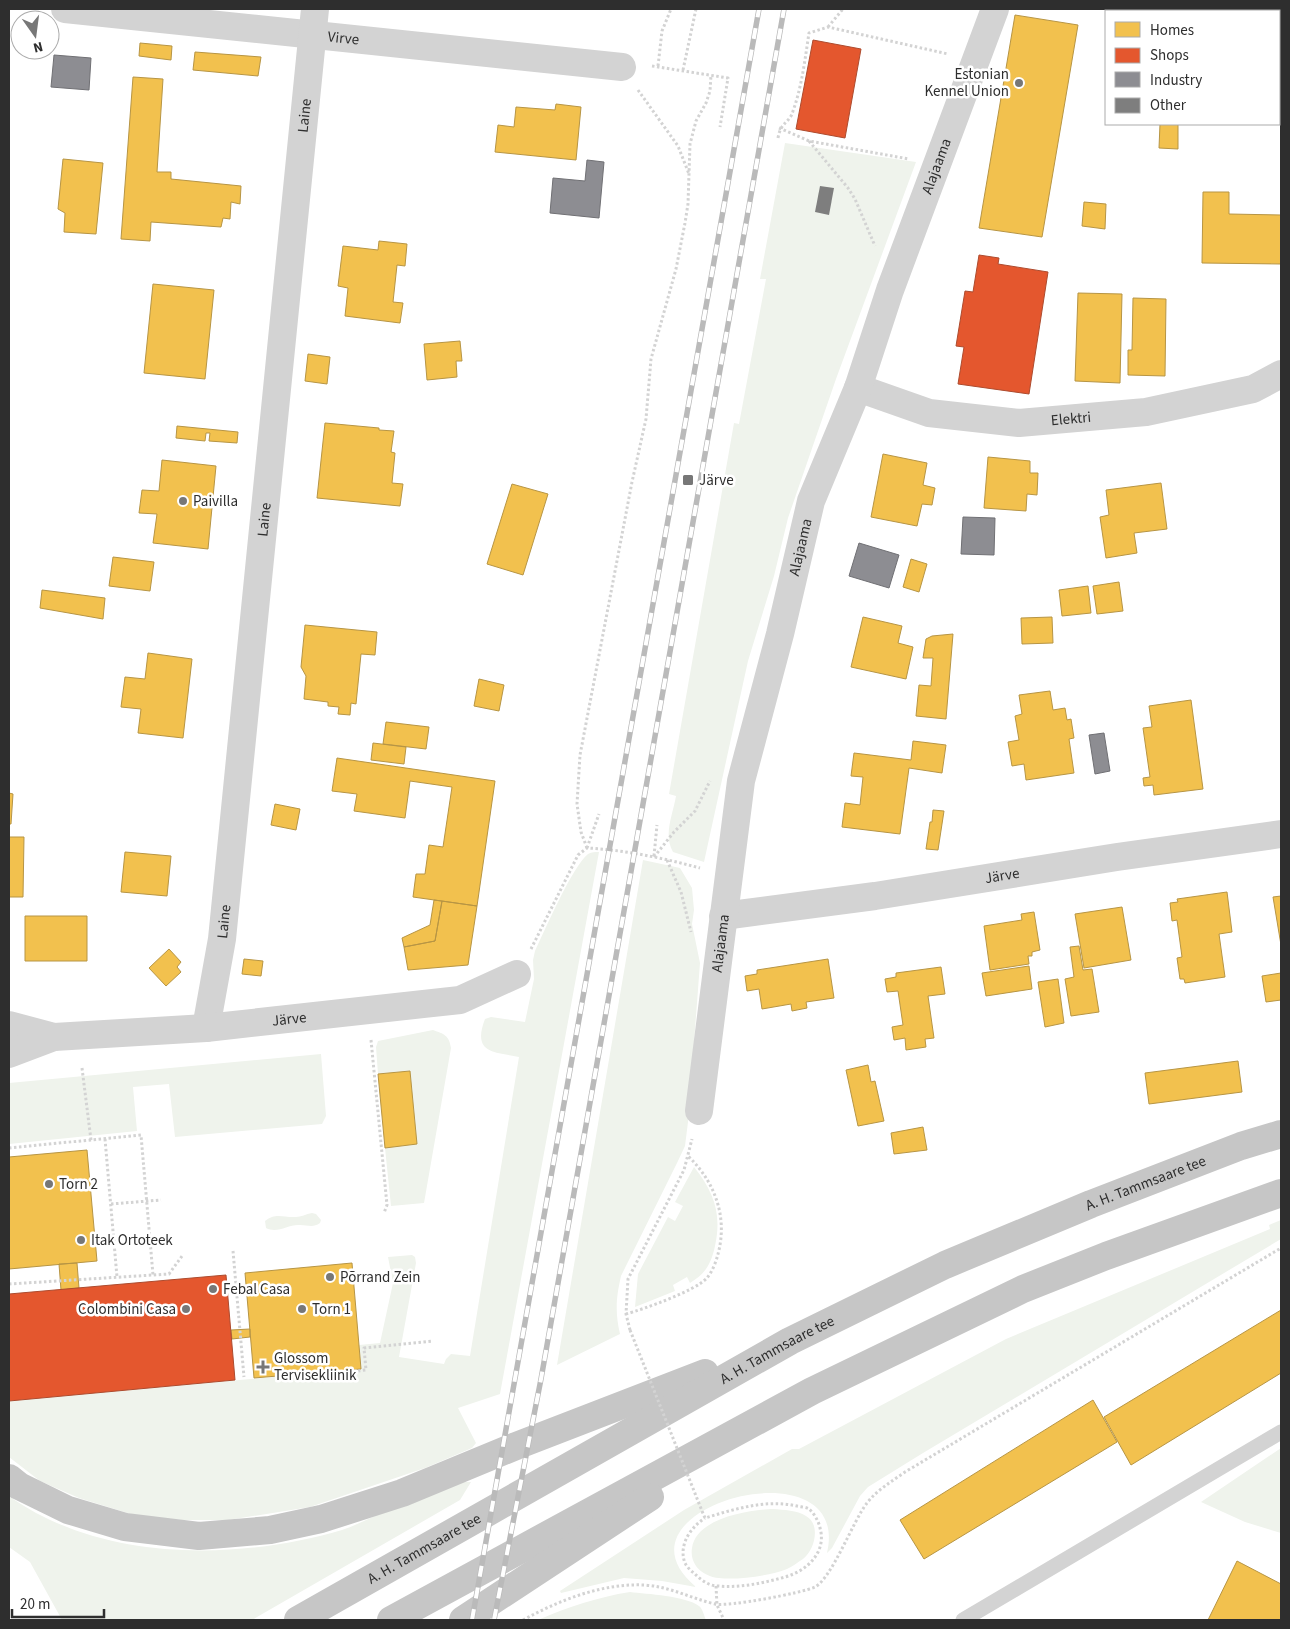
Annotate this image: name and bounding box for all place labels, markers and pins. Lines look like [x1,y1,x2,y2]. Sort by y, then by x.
place label: Estonian Kennel Union [924,64,1009,102]
marker: Estonian Kennel Union [1013,77,1025,89]
place label: Järve [699,470,734,491]
marker: Järve [681,473,695,487]
place label: Paivilla [193,491,238,512]
marker: Paivilla [177,495,189,507]
place label: Torn 2 [59,1174,98,1195]
marker: Torn 2 [43,1178,55,1190]
place label: Itak Ortoteek [91,1230,173,1251]
marker: Itak Ortoteek [75,1234,87,1246]
place label: Põrrand Zein [340,1267,421,1288]
marker: Põrrand Zein [324,1271,336,1283]
place label: Febal Casa [223,1279,290,1300]
marker: Febal Casa [207,1283,219,1295]
place label: Colombini Casa [78,1299,176,1320]
place label: Torn 1 [312,1299,351,1320]
marker: Colombini Casa [180,1303,192,1315]
marker: Torn 1 [296,1303,308,1315]
place label: Glossom Tervisekliinik [274,1348,357,1386]
marker: Glossom Tervisekliinik [256,1360,270,1374]

